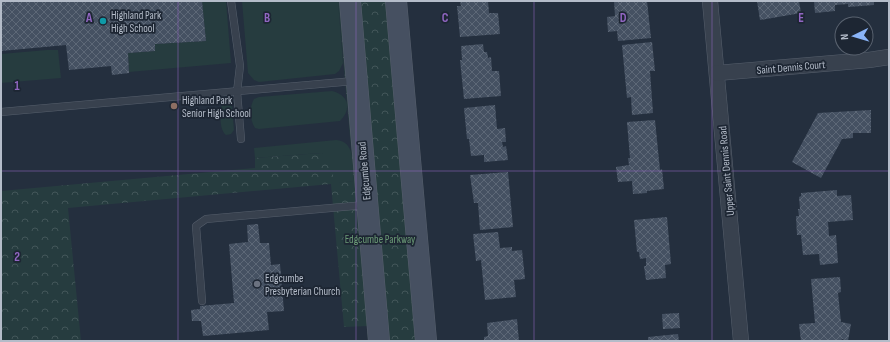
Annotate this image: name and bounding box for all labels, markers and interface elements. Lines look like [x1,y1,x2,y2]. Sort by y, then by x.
place label: Highland Park High School [111,9,162,35]
text: A [85,10,93,26]
text: B [264,10,270,26]
text: C [442,10,449,26]
text: D [620,10,627,26]
text: E [798,10,804,26]
marker: Highland Park High School [98,16,108,26]
north arrow [834,16,874,56]
text: N [838,33,851,40]
street label: Saint Dennis Court [756,58,827,77]
text: 1 [14,78,20,94]
place label: Highland Park Senior High School [182,94,251,120]
marker: Highland Park Senior High School [169,101,179,111]
street label: Upper Saint Dennis Road [716,125,737,216]
street label: Edgcumbe Road [355,141,374,201]
park label: Edgcumbe Parkway [345,233,416,246]
text: 2 [14,249,20,265]
place label: Edgcumbe Presbyterian Church [265,272,340,298]
marker: Edgcumbe Presbyterian Church [252,279,262,289]

